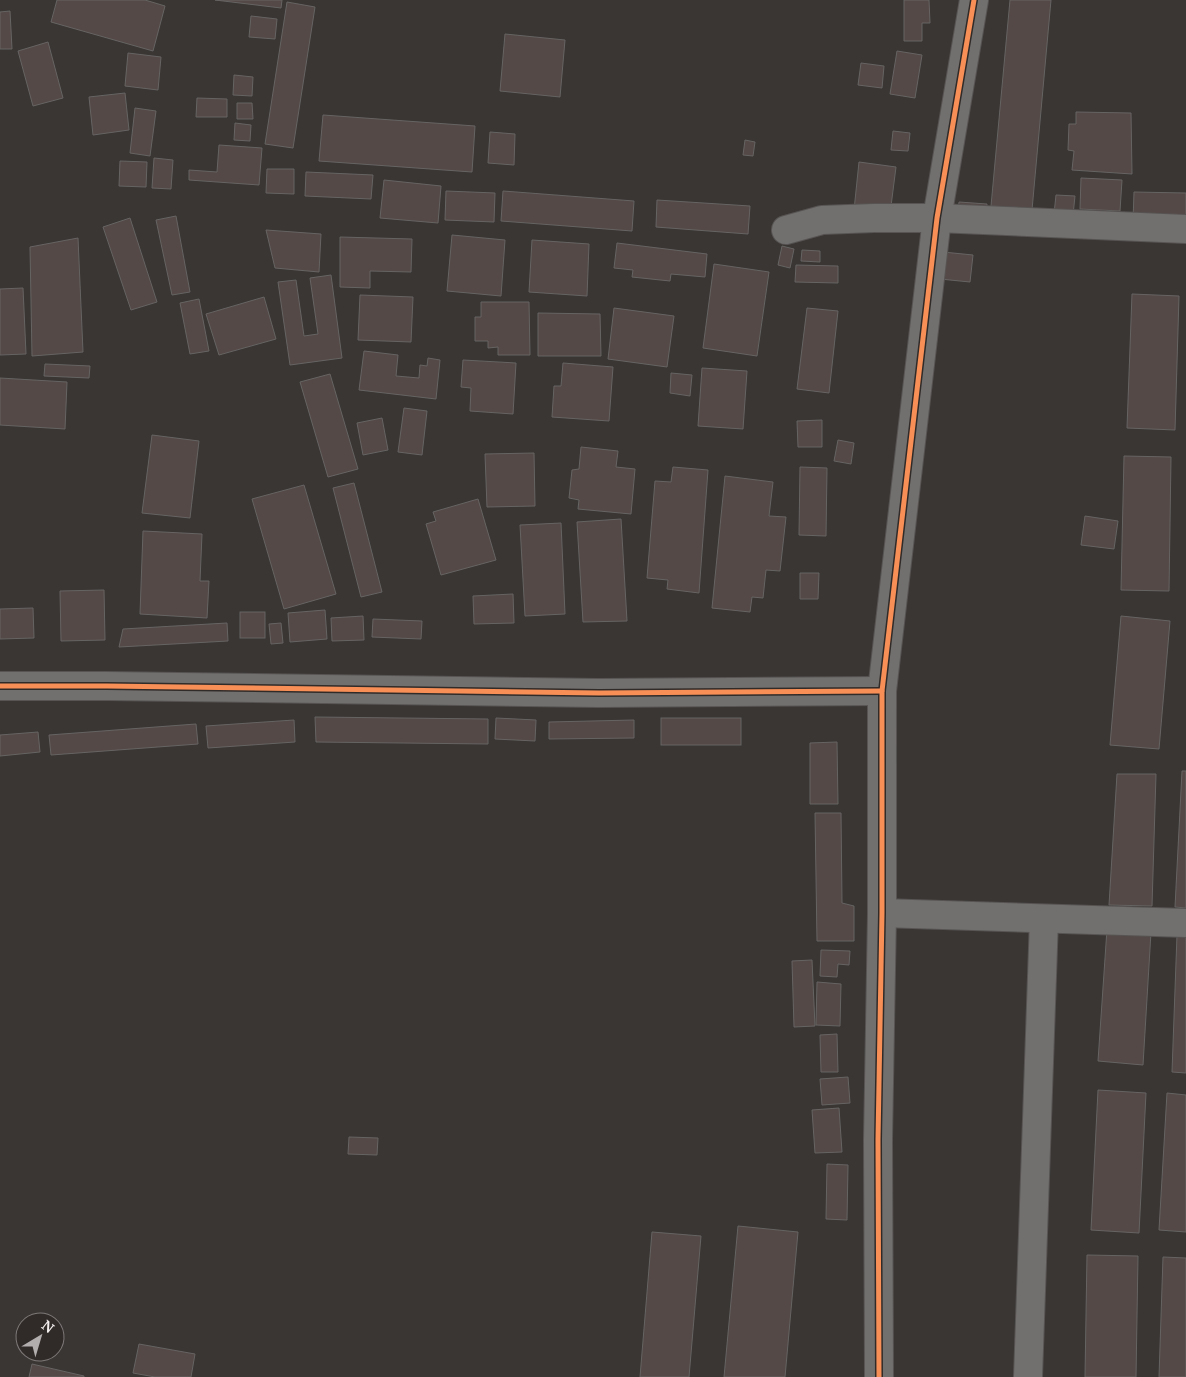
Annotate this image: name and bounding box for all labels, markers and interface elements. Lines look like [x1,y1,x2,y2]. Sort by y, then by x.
north arrow [15,1312,65,1362]
text: N [38,1315,59,1337]

